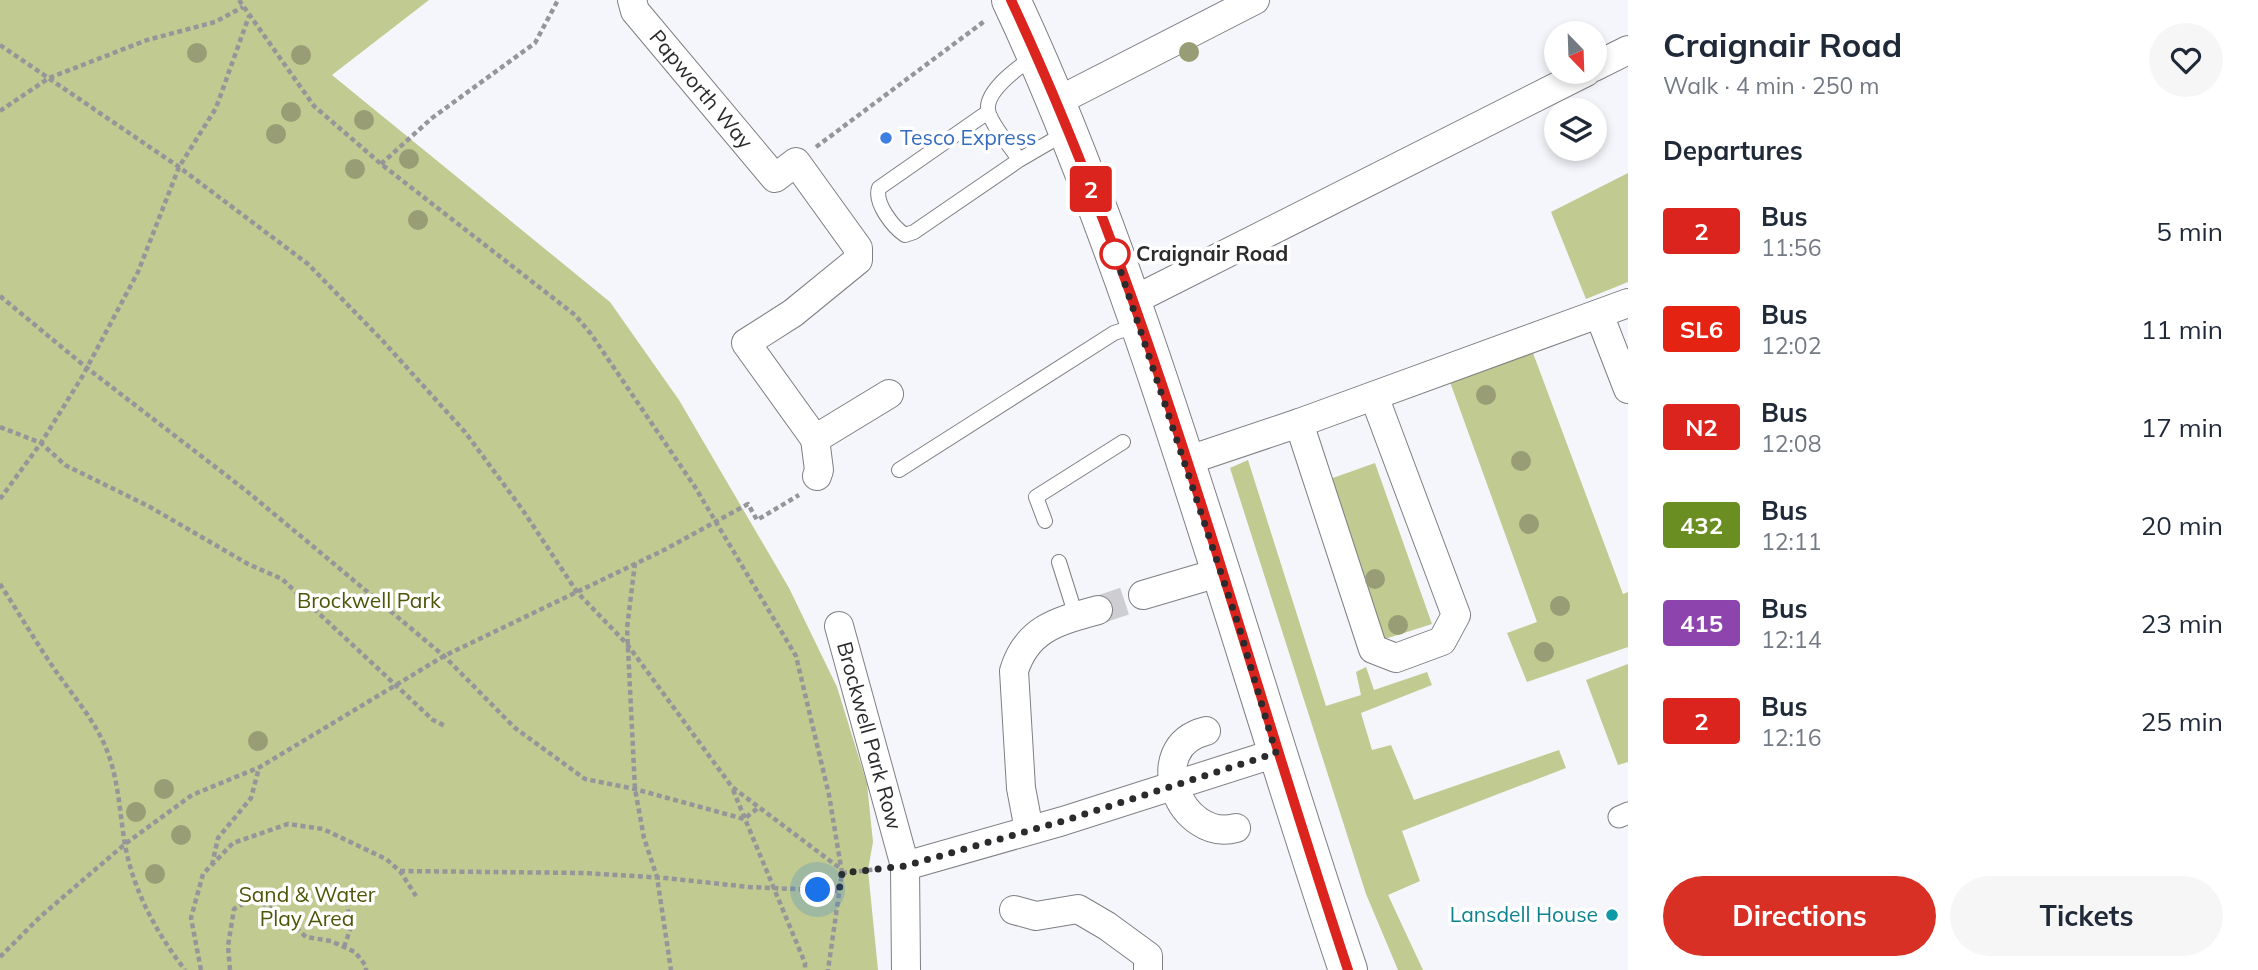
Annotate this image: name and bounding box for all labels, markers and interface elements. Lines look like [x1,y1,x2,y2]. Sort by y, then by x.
north arrow [1544,21,1606,84]
map controls [1544,21,1607,161]
button: heart [2149,23,2223,97]
street label: Papworth Way [644,24,759,154]
text: Craignair Road [1663,24,1902,65]
text: Walk · 4 min · 250 m [1663,71,1880,100]
button: layers [1544,98,1607,161]
place label: Tesco Express [900,124,1037,150]
marker: Tesco Express [878,130,894,146]
text: Departures [1663,134,1803,167]
line badge: 2 [1068,166,1114,212]
text: 2 [1084,174,1098,204]
text: Bus [1761,200,1807,233]
text: 5 min [2156,215,2223,248]
text: 2 [1694,216,1709,246]
text: 11:56 [1761,233,1821,262]
marker: Craignair Road [1100,239,1130,269]
place label: Craignair Road [1136,240,1288,266]
text: Bus [1761,298,1807,331]
text: 11 min [2141,313,2223,346]
text: SL6 [1680,314,1723,344]
text: 12:02 [1761,331,1821,360]
text: Bus [1761,396,1807,429]
text: 17 min [2141,411,2223,444]
text: N2 [1685,412,1718,442]
text: 12:08 [1761,429,1821,458]
text: Bus [1761,494,1807,527]
text: 20 min [2141,509,2223,542]
text: 432 [1680,510,1723,540]
text: 12:11 [1761,527,1821,556]
park label: Brockwell Park [297,587,441,613]
text: Bus [1761,592,1807,625]
text: 23 min [2141,607,2223,640]
text: 415 [1680,608,1723,638]
text: 12:14 [1761,625,1821,654]
street label: Brockwell Park Row [832,639,908,833]
text: Bus [1761,690,1807,723]
text: 25 min [2141,705,2223,738]
text: 2 [1694,706,1709,736]
text: 12:16 [1761,723,1821,752]
your location [800,872,835,907]
button: Directions [1663,876,1936,956]
button: Tickets [1950,876,2223,956]
park label: Sand & Water Play Area [239,881,376,931]
place label: Lansdell House [1450,901,1598,927]
marker: Lansdell House [1604,907,1620,923]

